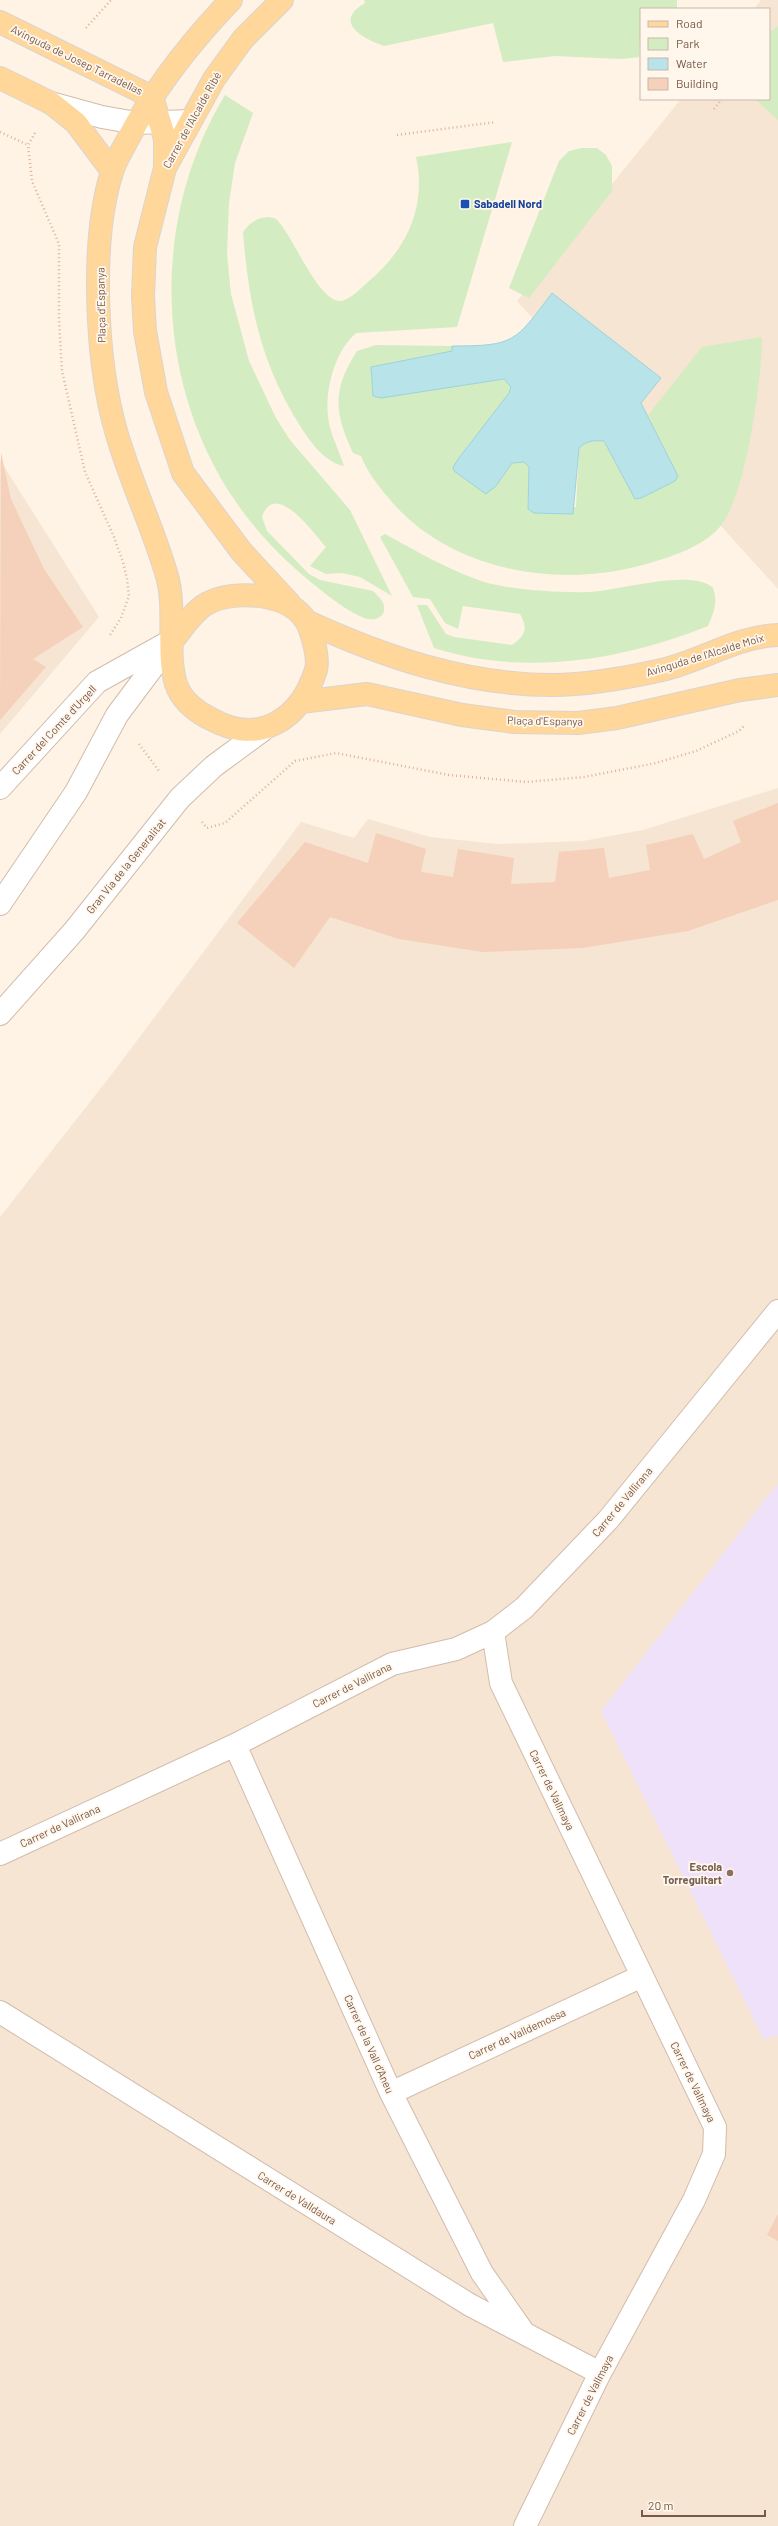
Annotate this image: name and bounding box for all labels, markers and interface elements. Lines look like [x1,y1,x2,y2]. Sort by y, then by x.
legend [640,8,770,100]
text: Road [676,16,703,30]
street label: Avinguda de Josep Tarradellas [9,22,145,97]
text: Park [676,36,700,50]
text: Water [676,56,708,70]
street label: Carrer de l'Alcalde Ribé [160,69,224,170]
text: Building [676,76,718,90]
place label: Sabadell Nord [474,197,542,210]
marker: Sabadell Nord [459,198,471,210]
street label: Plaça d'Espanya [93,267,108,343]
street label: Avinguda de l'Alcalde Moix [644,630,765,679]
street label: Carrer del Comte d'Urgell [9,682,99,777]
street label: Plaça d'Espanya [507,713,583,728]
street label: Gran Via de la Generalitat [83,815,168,916]
street label: Carrer de Vallirana [589,1464,655,1539]
street label: Carrer de Vallirana [310,1659,393,1710]
street label: Carrer de Vallmaya [527,1747,578,1832]
street label: Carrer de Vallirana [18,1801,102,1850]
place label: Escola Torreguitart [663,1860,722,1886]
marker: Escola Torreguitart [725,1868,735,1878]
street label: Carrer de la Vall d'Aneu [342,1992,397,2095]
street label: Carrer de Valldemossa [466,2005,568,2062]
street label: Carrer de Vallmaya [668,2039,719,2124]
street label: Carrer de Valldaura [256,2168,339,2227]
street label: Carrer de Vallmaya [564,2353,615,2437]
scale bar [642,2492,765,2518]
text: 20 m [648,2498,674,2512]

